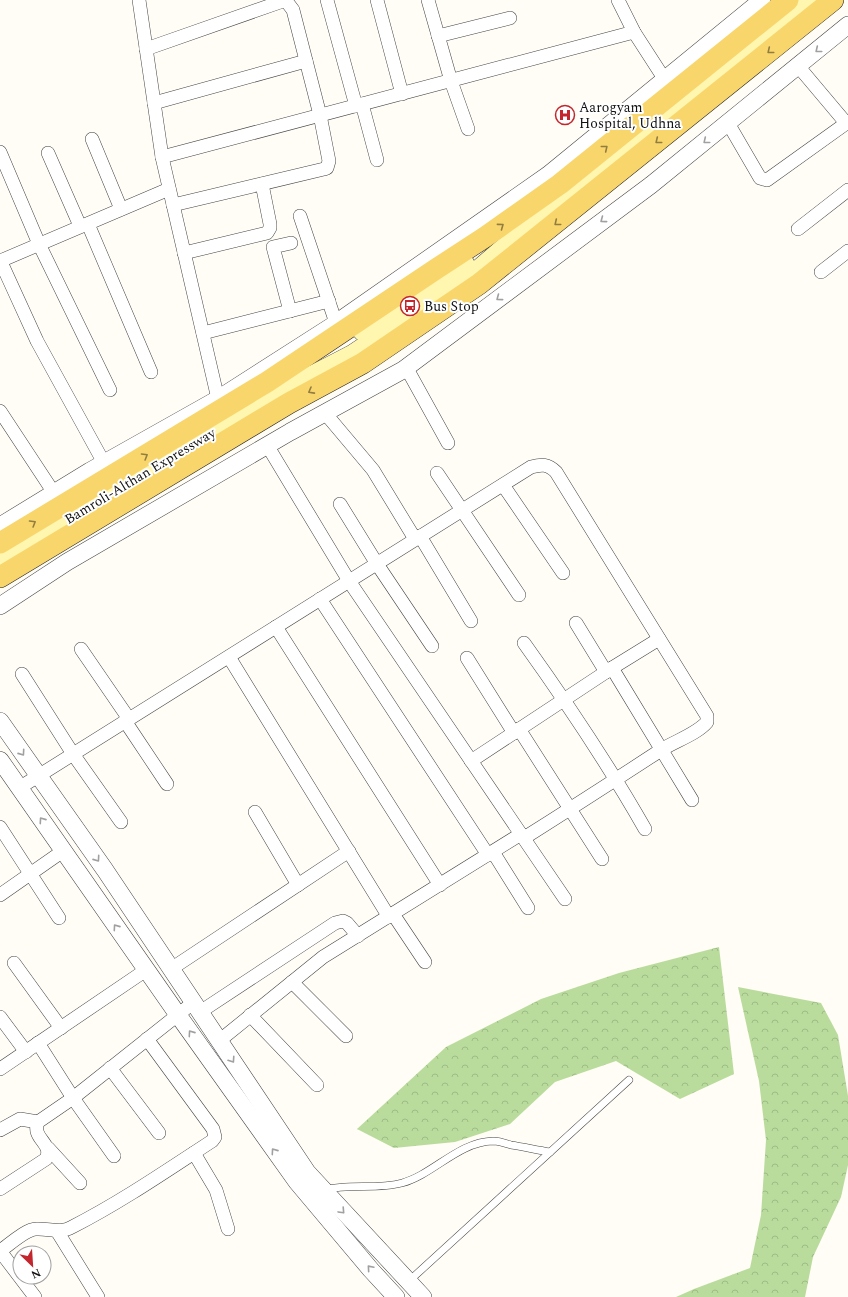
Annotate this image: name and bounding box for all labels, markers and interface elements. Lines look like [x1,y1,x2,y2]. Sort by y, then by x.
one-way arrow [815,45,822,52]
one-way arrow [767,46,774,53]
place label: Aarogyam Hospital, Udhna [579,97,681,134]
hospital icon: Aarogyam Hospital, Udhna [554,104,576,126]
one-way arrow [703,136,710,143]
one-way arrow [655,137,662,144]
one-way arrow [600,145,607,152]
one-way arrow [601,216,608,223]
one-way arrow [554,218,561,225]
one-way arrow [497,223,504,231]
one-way arrow [496,293,503,301]
bus stop icon: Bus Stop [399,295,421,317]
place label: Bus Stop [424,296,479,317]
one-way arrow [308,387,315,394]
street label: Bamroli-Althan Expressway [60,422,221,530]
one-way arrow [141,453,148,460]
one-way arrow [29,520,36,527]
one-way arrow [17,748,24,755]
one-way arrow [39,817,47,824]
one-way arrow [92,855,100,862]
one-way arrow [114,924,121,931]
one-way arrow [188,1030,195,1037]
one-way arrow [227,1055,234,1062]
one-way arrow [272,1148,279,1155]
one-way arrow [338,1206,345,1214]
north arrow [12,1245,52,1285]
text: N [28,1264,44,1283]
one-way arrow [368,1266,375,1273]

